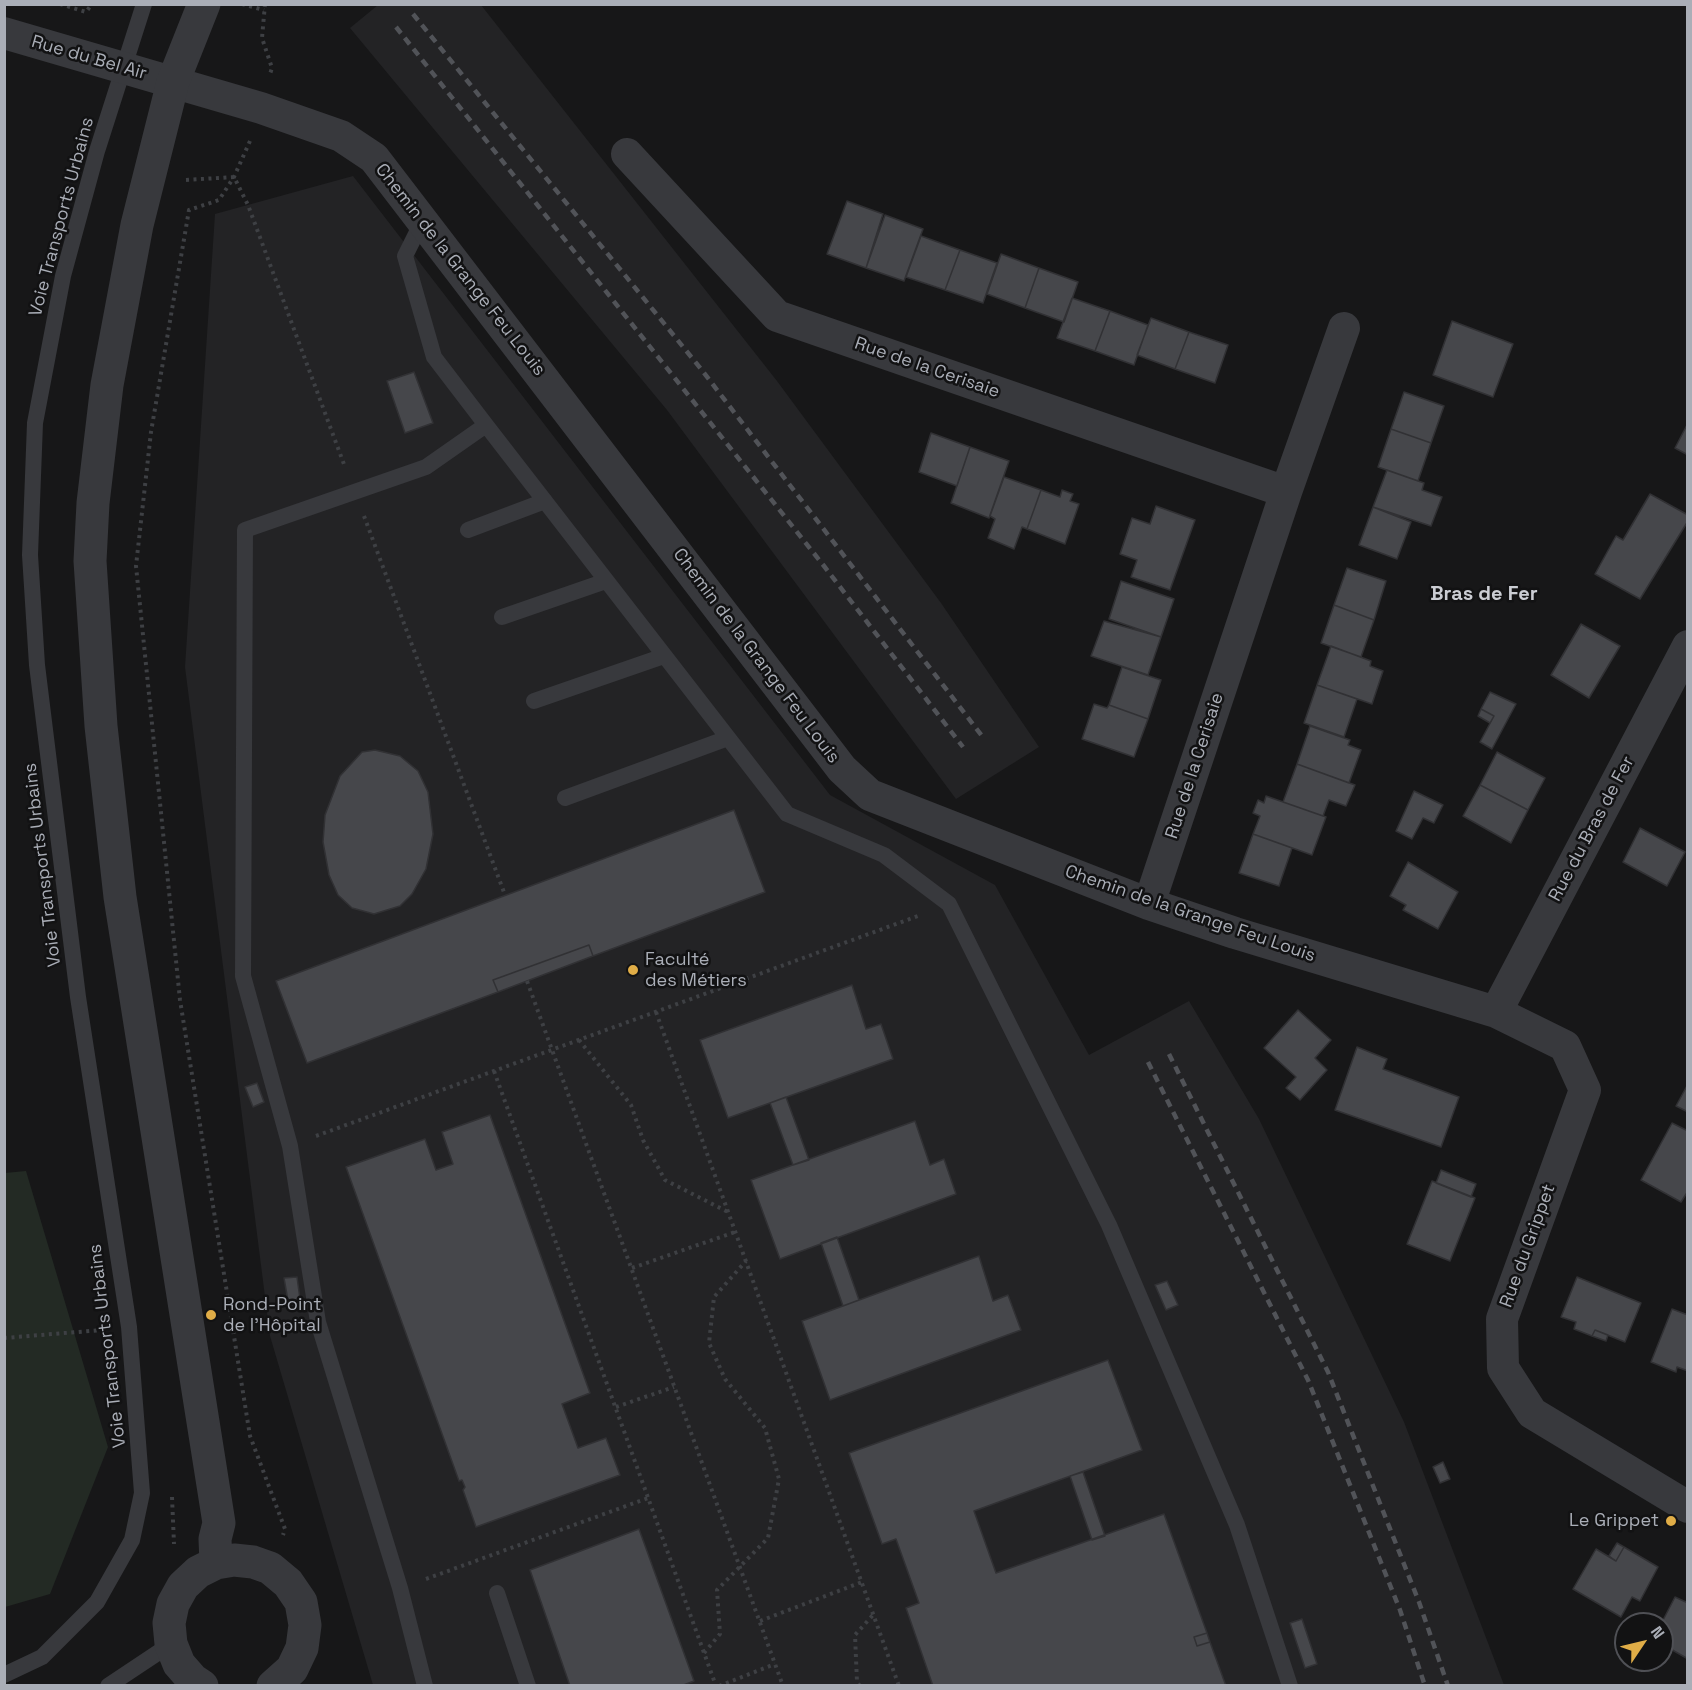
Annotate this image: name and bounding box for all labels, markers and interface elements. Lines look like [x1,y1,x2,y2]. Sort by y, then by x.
street label: Rue du Bel Air [29,31,149,85]
street label: Voie Transports Urbains [25,115,99,319]
street label: Chemin de la Grange Feu Louis [370,160,550,380]
street label: Rue de la Cerisaie [852,333,1002,403]
street label: Chemin de la Grange Feu Louis [668,544,844,768]
district label: Bras de Fer [1430,583,1538,607]
street label: Rue de la Cerisaie [1161,690,1229,842]
street label: Rue du Bras de Fer [1545,753,1639,905]
street label: Voie Transports Urbains [20,762,66,968]
street label: Chemin de la Grange Feu Louis [1062,861,1318,967]
place label: Faculté des Métiers [645,949,747,992]
marker: Faculté des Métiers [626,963,640,977]
street label: Rue du Grippet [1496,1181,1560,1311]
street label: Voie Transports Urbains [85,1243,131,1449]
place label: Rond-Point de l'Hôpital [223,1294,321,1336]
marker: Rond-Point de l'Hôpital [204,1308,218,1322]
place label: Le Grippet [1569,1510,1659,1532]
marker: Le Grippet [1664,1514,1678,1528]
north arrow [1614,1612,1674,1672]
text: N [1646,1622,1669,1643]

